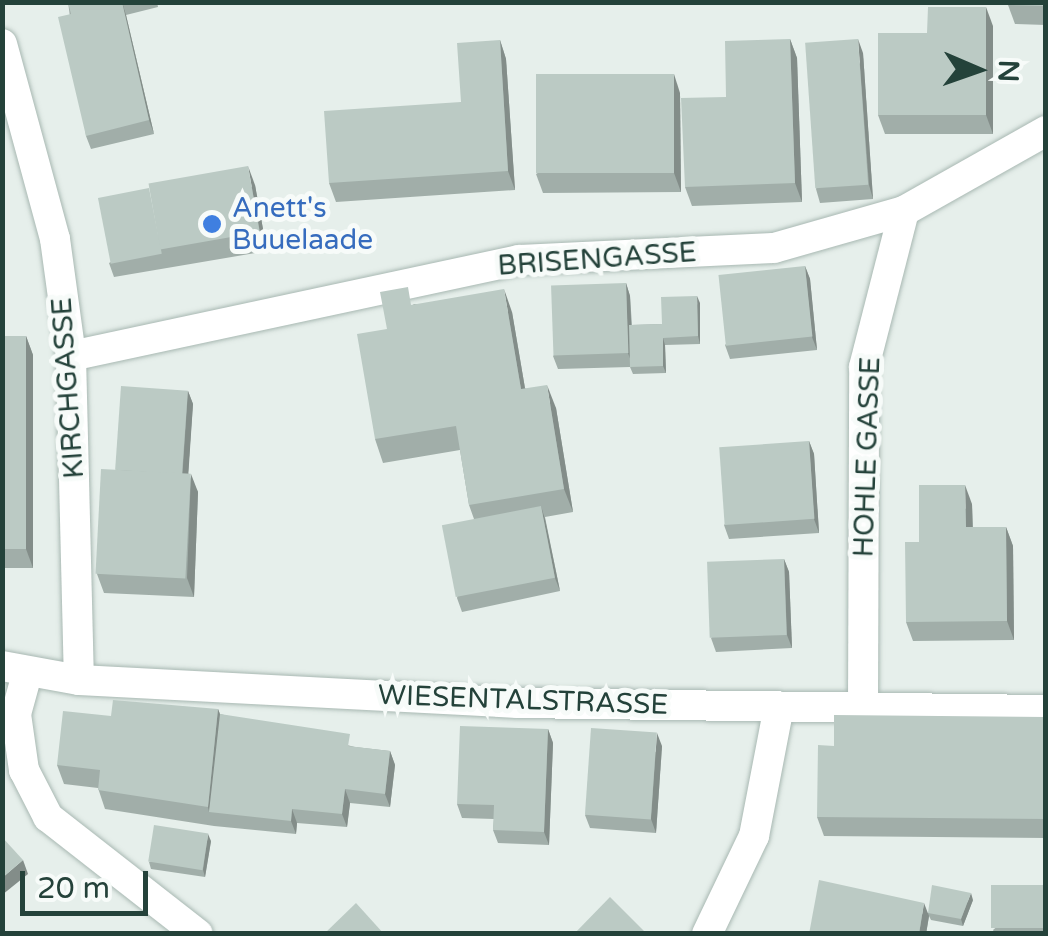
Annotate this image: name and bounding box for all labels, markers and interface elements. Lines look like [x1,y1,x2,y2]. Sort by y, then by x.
north arrow [928,20,1028,120]
text: N [991,59,1025,83]
place label: Anett's Buuelaade [232,191,373,257]
marker: Anett's Buuelaade [201,213,223,235]
street label: BRISENGASSE [496,235,698,283]
street label: KIRCHGASSE [45,296,91,480]
street label: HOHLE GASSE [847,356,887,558]
street label: WIESENTALSTRASSE [377,678,669,722]
scale bar [25,851,152,913]
text: 20 m [37,870,110,907]

